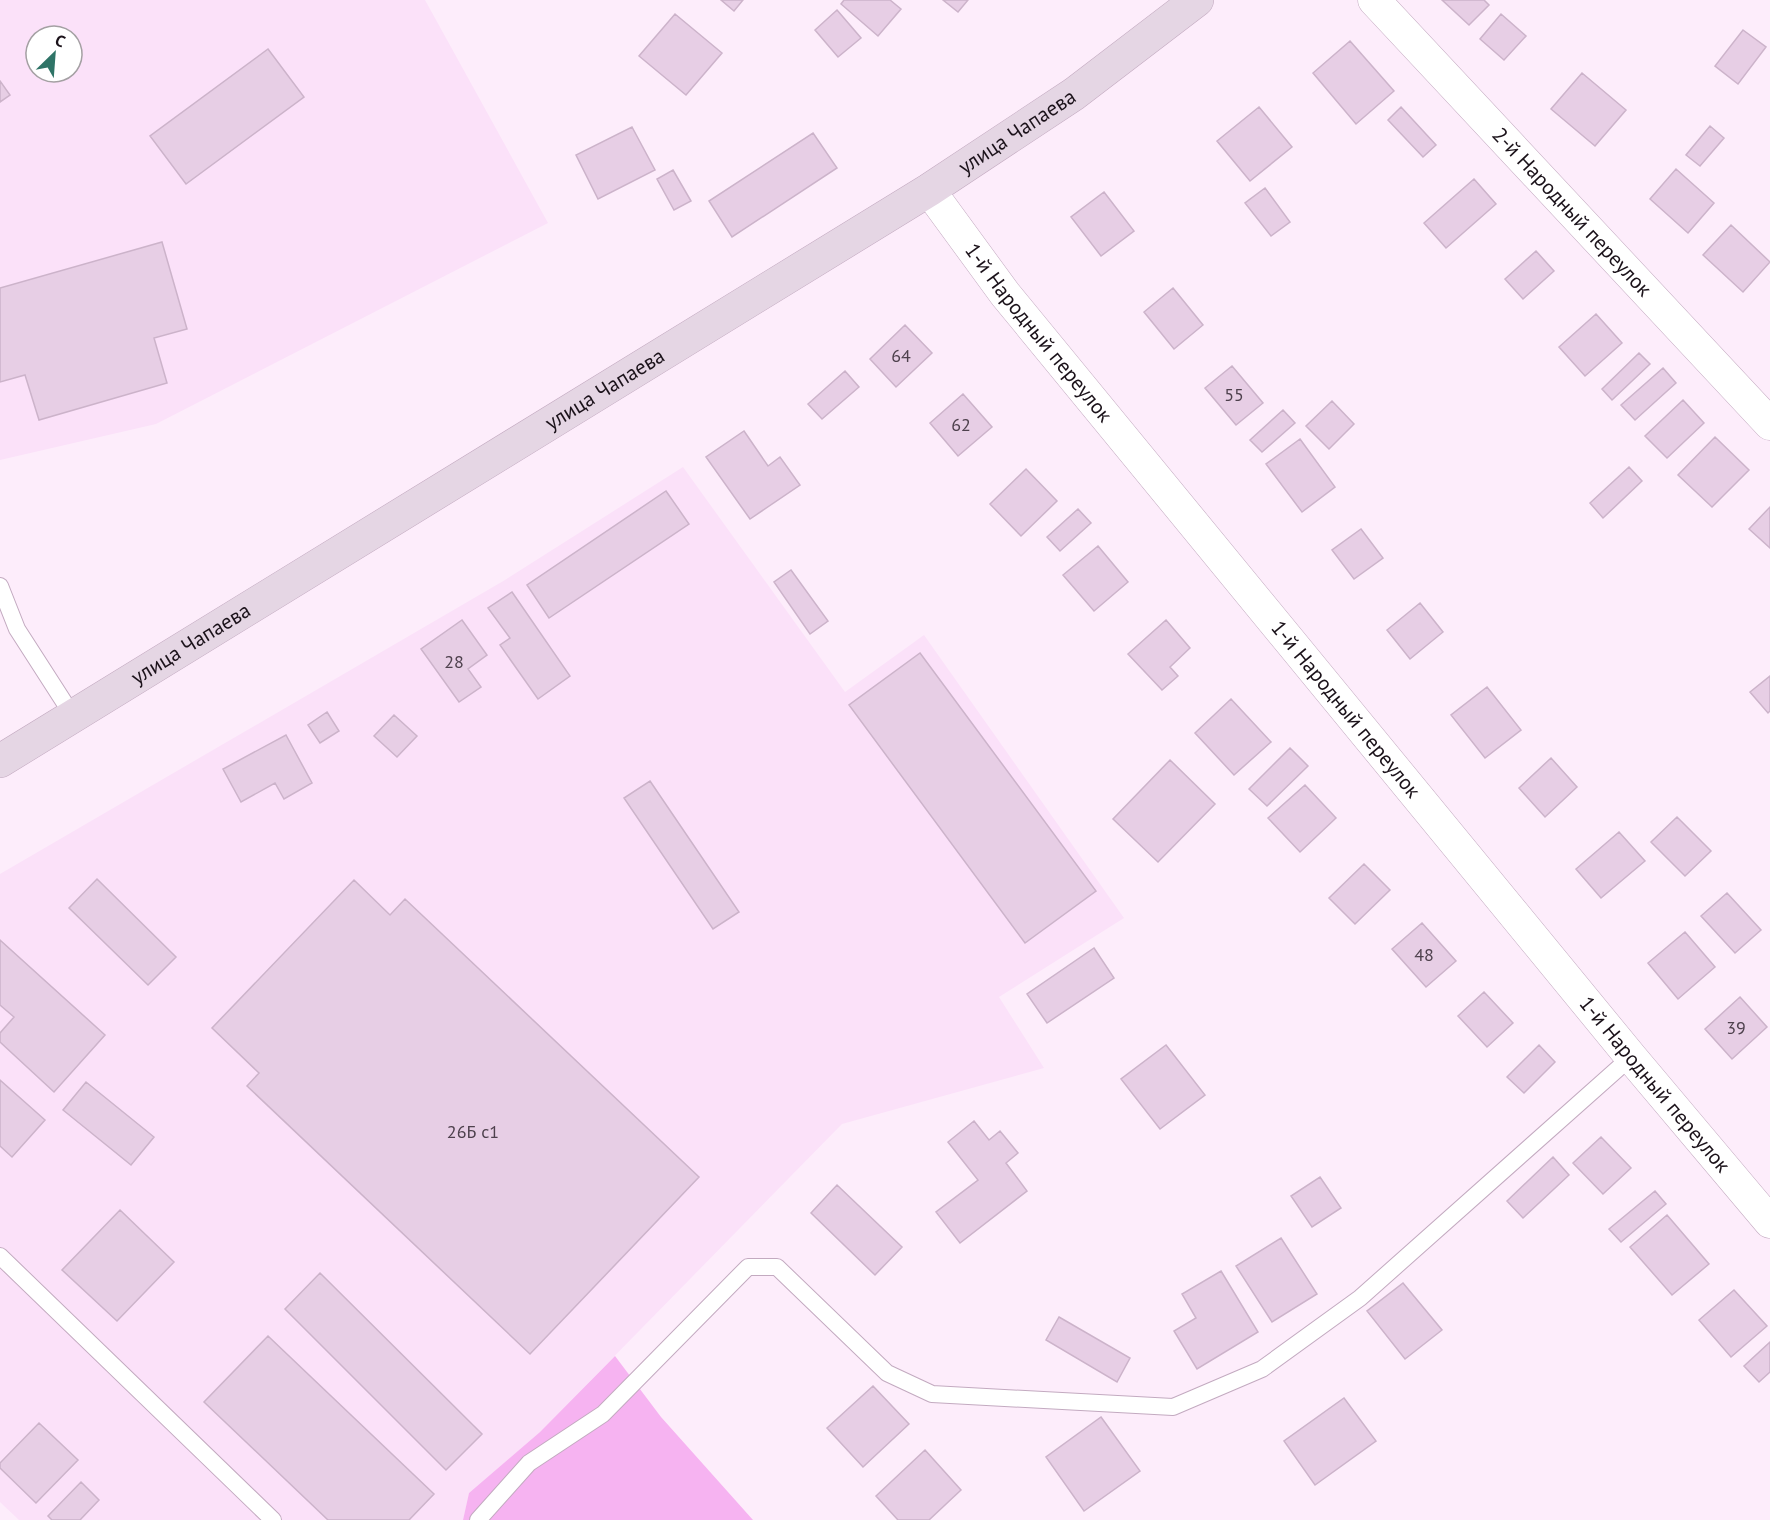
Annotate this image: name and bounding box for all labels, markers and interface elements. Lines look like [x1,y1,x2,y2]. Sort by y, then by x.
north arrow [24,24,84,84]
text: С [52,29,69,51]
street label: улица Чапаева [953,83,1081,180]
street label: 2-й Народный переулок [1487,121,1658,302]
street label: 1-й Народный переулок [959,238,1119,428]
street label: улица Чапаева [540,342,669,436]
house number: 64 [891,344,911,367]
house number: 55 [1224,383,1244,406]
house number: 62 [951,413,971,436]
street label: улица Чапаева [126,596,255,690]
street label: 1-й Народный переулок [1265,615,1427,803]
house number: 28 [444,650,464,673]
house number: 48 [1414,943,1434,966]
street label: 1-й Народный переулок [1574,990,1737,1178]
house number: 39 [1726,1016,1746,1039]
house number: 26Б с1 [447,1120,499,1143]

